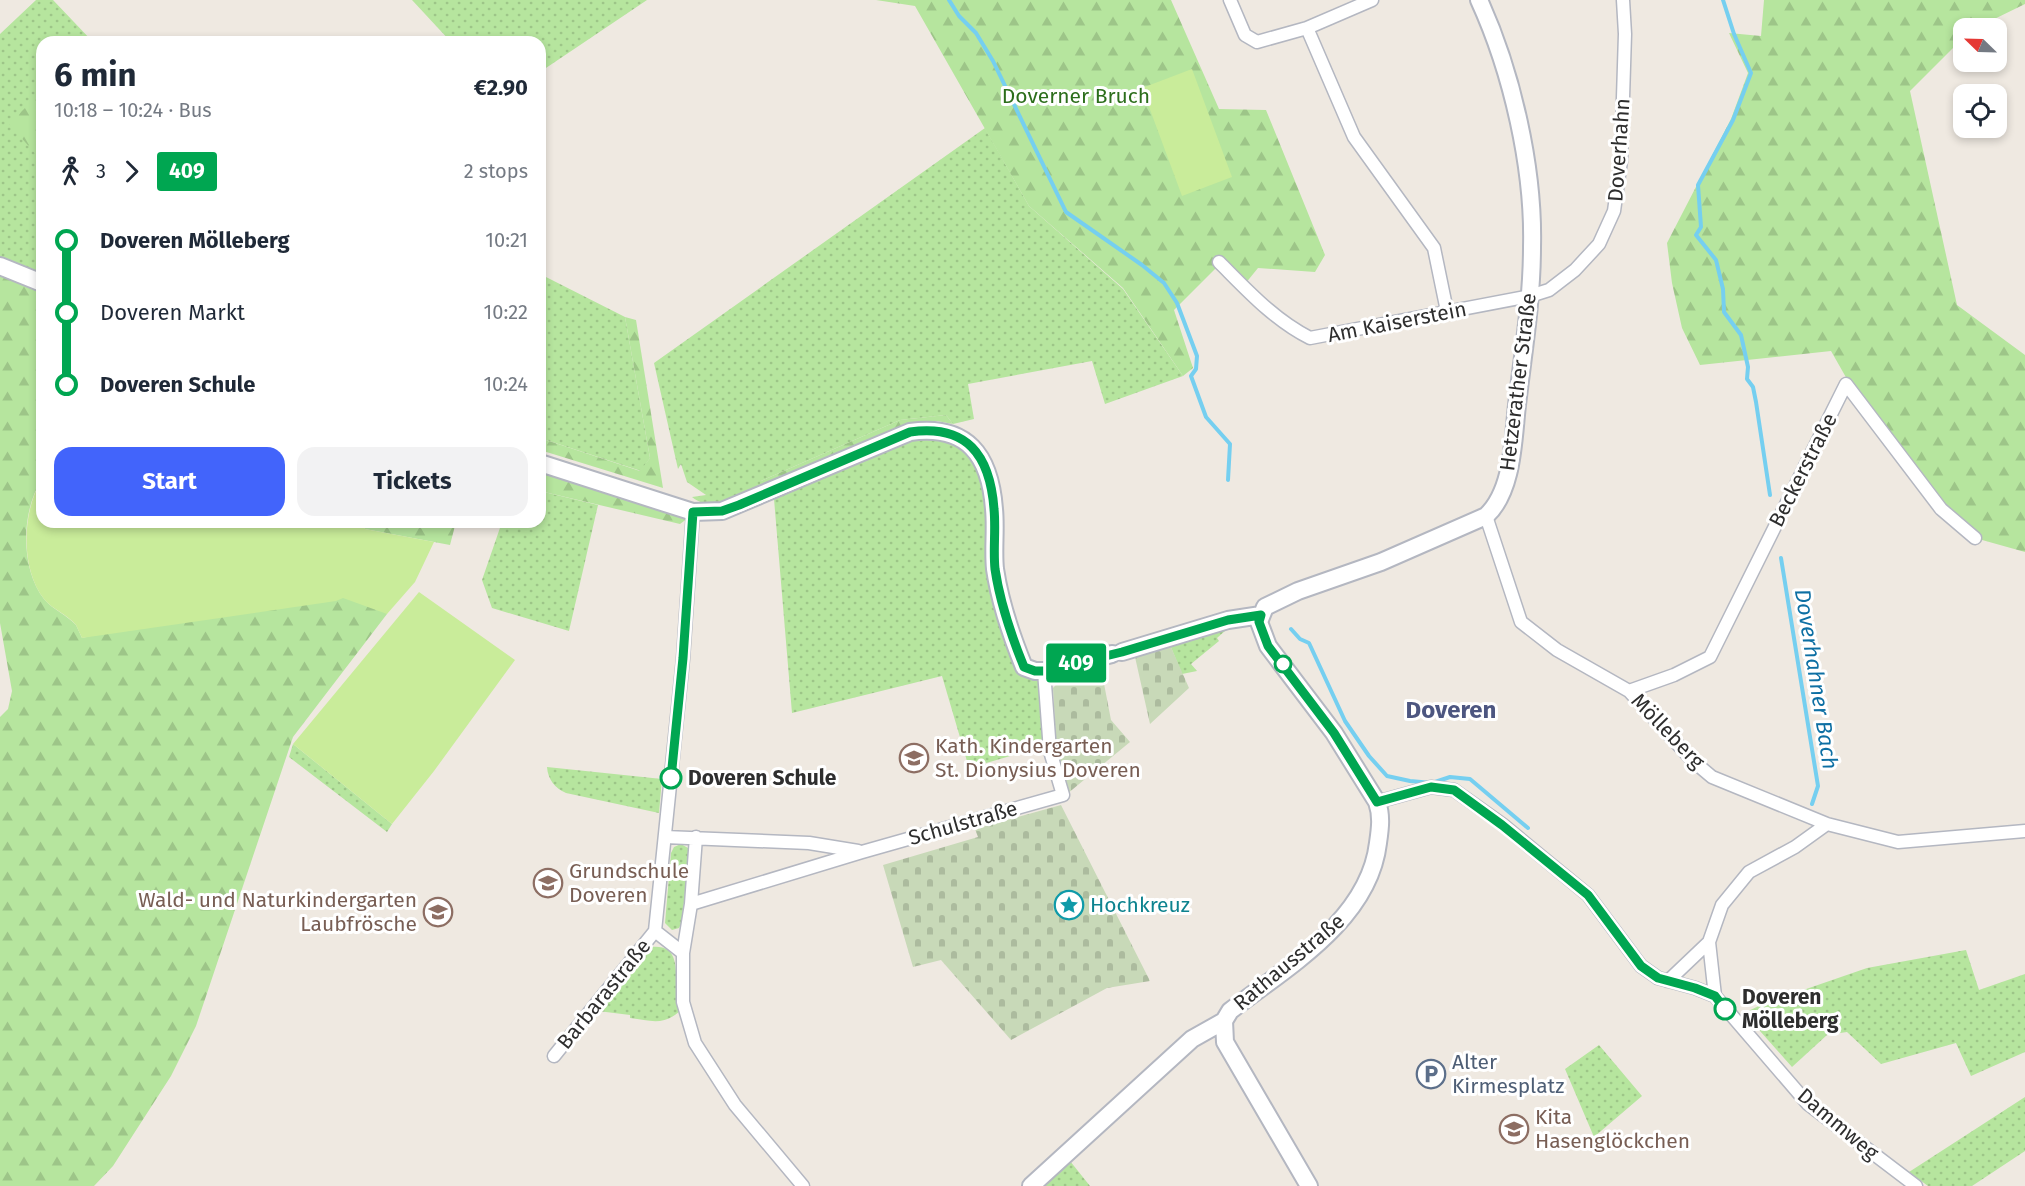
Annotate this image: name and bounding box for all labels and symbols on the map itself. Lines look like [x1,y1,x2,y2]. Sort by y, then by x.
north arrow [1953,18,2007,72]
park label: Doverner Bruch [1002,83,1150,109]
street label: Doverhahn [1602,97,1636,203]
street label: Hetzerather Straße [1494,291,1542,473]
street label: Am Kaiserstein [1325,296,1469,348]
street label: Beckerstraße [1763,409,1843,531]
water label: Doverhahner Bach [1789,587,1844,771]
line badge: 409 [1042,644,1110,682]
unlabelled marker [1274,655,1292,673]
street label: Mölleberg [1626,688,1710,774]
district label: Doveren [1406,696,1496,724]
place label: Kath. Kindergarten St. Dionysius Doveren [935,733,1141,783]
school or university icon: Kath. Kindergarten St. Dionysius Doveren [898,742,930,774]
place label: Doveren Schule [688,765,837,791]
marker: Doveren Schule [660,767,682,789]
street label: Schulstraße [905,795,1021,851]
place label: Grundschule Doveren [569,858,689,908]
school or university icon: Grundschule Doveren [532,867,564,899]
place label: Wald- und Naturkindergarten Laubfrösche [138,887,417,937]
place icon: Hochkreuz [1053,889,1085,921]
place label: Hochkreuz [1090,892,1190,918]
school or university icon: Wald- und Naturkindergarten Laubfrösche [422,896,454,928]
street label: Rathausstraße [1228,908,1350,1016]
street label: Barbarastraße [552,933,656,1055]
place label: Doveren Mölleberg [1742,984,1839,1034]
marker: Doveren Mölleberg [1714,998,1736,1020]
place label: Alter Kirmesplatz [1452,1049,1564,1099]
parking icon: Alter Kirmesplatz [1415,1058,1447,1090]
street label: Dammweg [1792,1082,1884,1166]
place label: Kita Hasenglöckchen [1535,1104,1690,1154]
school or university icon: Kita Hasenglöckchen [1498,1113,1530,1145]

